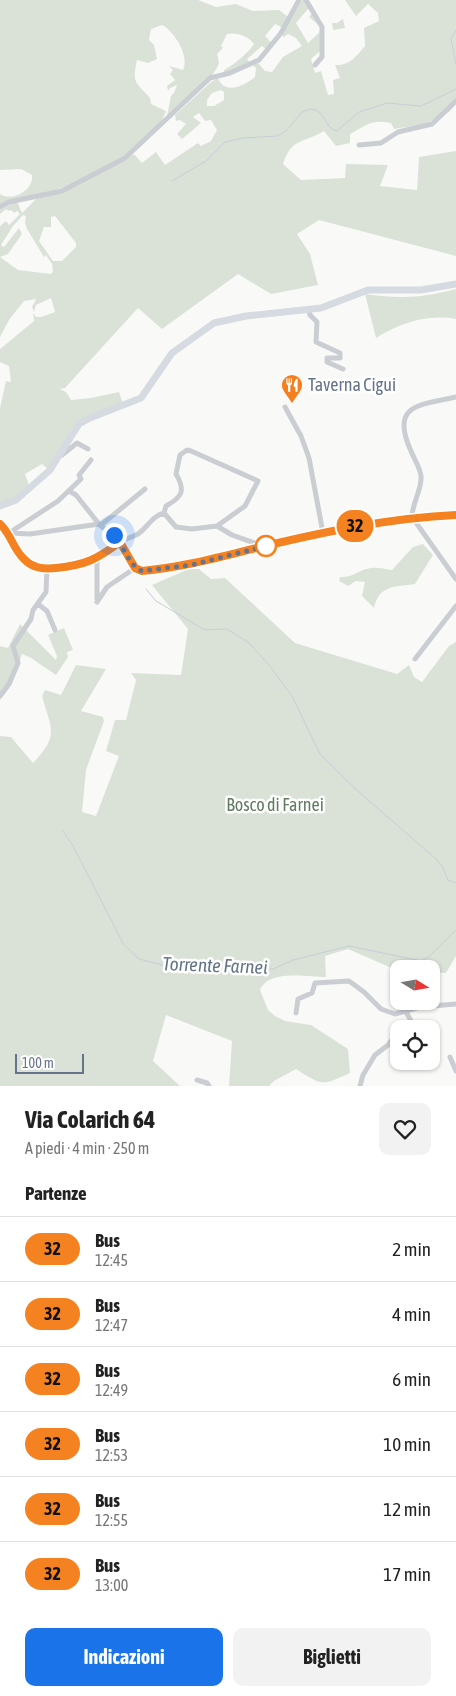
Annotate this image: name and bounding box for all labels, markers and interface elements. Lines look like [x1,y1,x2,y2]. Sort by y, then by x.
restaurant icon: Taverna Cigui [280,373,304,404]
place label: Taverna Cigui [308,374,396,395]
line badge: 32 [332,510,378,542]
text: 32 [347,515,363,536]
your location [102,523,127,548]
unlabelled marker [255,535,277,557]
park label: Bosco di Farnei [226,794,324,815]
water label: Torrente Farnei [162,952,268,978]
north arrow [390,960,440,1010]
map controls [390,960,440,1070]
button: locate [390,1020,440,1070]
scale bar [15,1051,84,1074]
text: 100 m [22,1055,54,1071]
button: heart [379,1103,431,1155]
text: Via Colarich 64 [25,1106,155,1133]
text: A piedi · 4 min · 250 m [25,1139,149,1157]
text: Partenze [25,1182,87,1204]
text: Bus [95,1229,120,1251]
text: 32 [44,1238,61,1259]
text: 2 min [392,1238,431,1260]
text: 12:45 [95,1251,128,1269]
text: Bus [95,1294,120,1316]
text: 32 [44,1303,61,1324]
text: 4 min [392,1303,431,1325]
text: 12:47 [95,1316,128,1334]
text: Bus [95,1359,120,1381]
text: 32 [44,1368,61,1389]
text: 6 min [392,1368,431,1390]
text: 12:49 [95,1381,128,1399]
text: Bus [95,1424,120,1446]
text: 32 [44,1433,61,1454]
text: 10 min [383,1433,431,1455]
text: 12:53 [95,1446,128,1464]
text: Bus [95,1489,120,1511]
text: 32 [44,1498,61,1519]
text: 12 min [383,1498,431,1520]
text: 12:55 [95,1511,128,1529]
text: Bus [95,1554,120,1576]
text: 32 [44,1563,61,1584]
text: 17 min [383,1563,431,1585]
text: 13:00 [95,1576,128,1594]
button: Indicazioni [25,1628,223,1686]
button: Biglietti [233,1628,431,1686]

